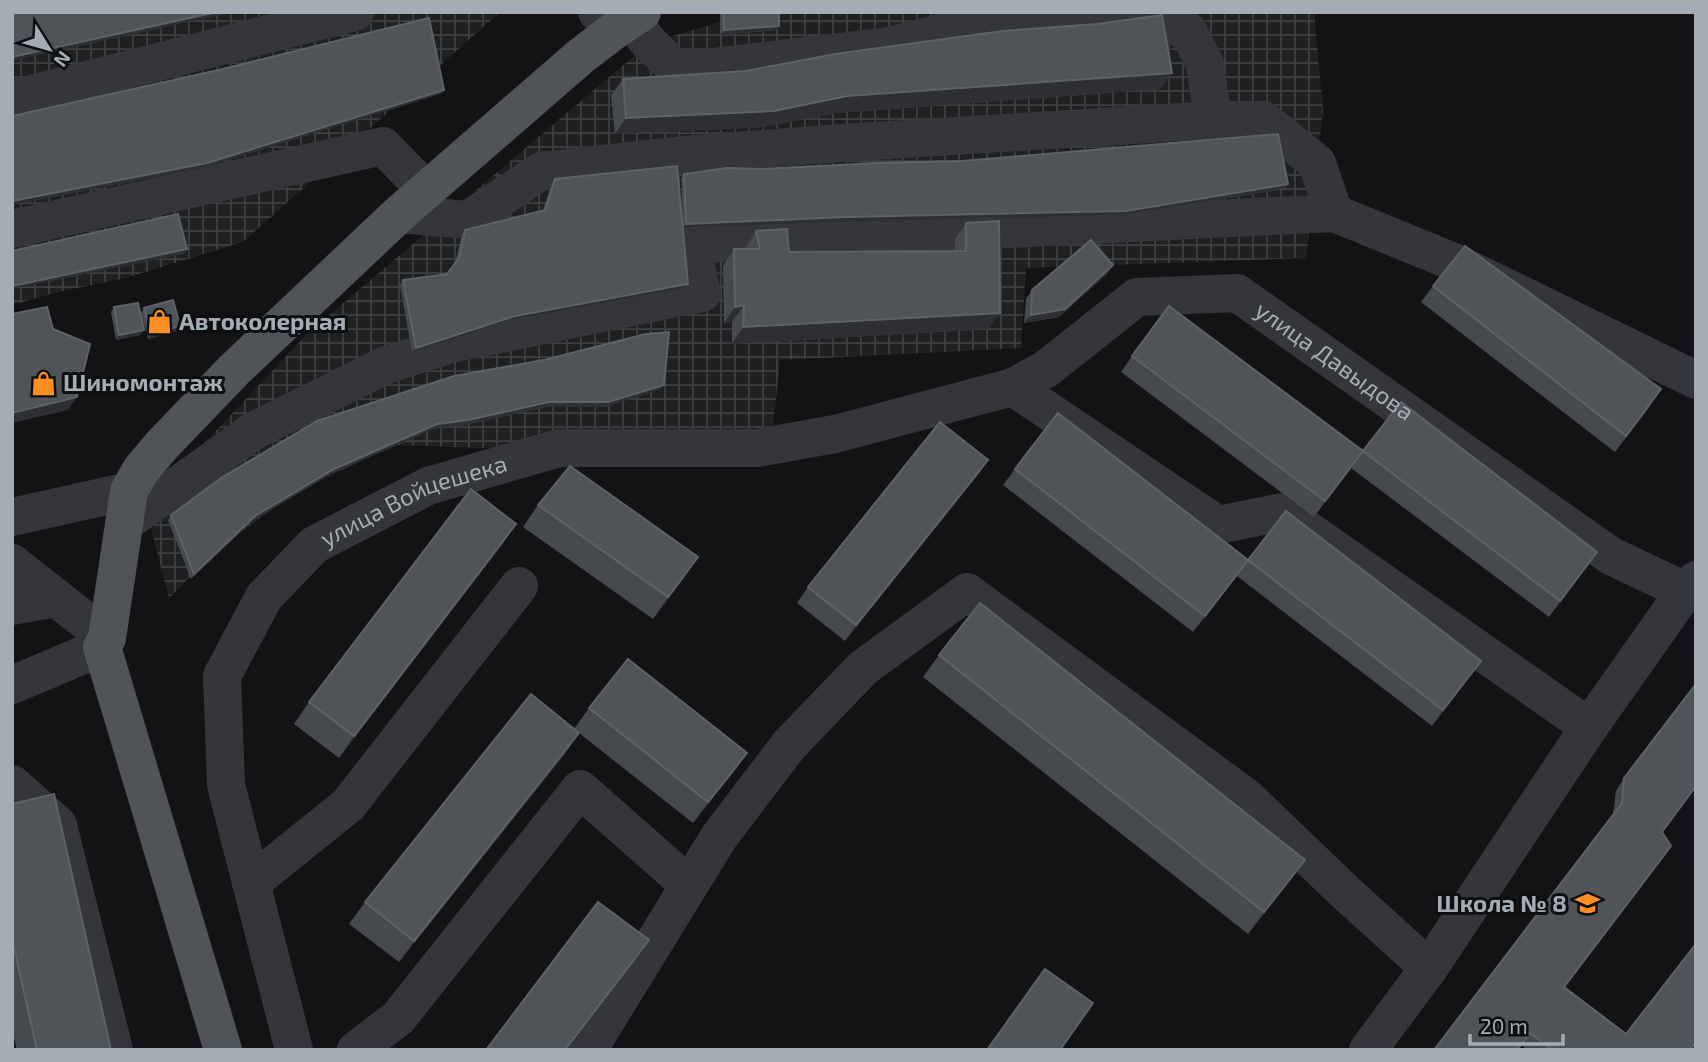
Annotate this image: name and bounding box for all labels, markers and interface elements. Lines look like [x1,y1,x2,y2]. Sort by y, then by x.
north arrow [14,14,84,84]
text: N [50,47,76,72]
street label: улица Давыдова [1250,294,1420,426]
place label: Автоколерная [179,306,346,335]
shop icon: Автоколерная [145,308,173,336]
place label: Шиномонтаж [63,367,223,396]
shop icon: Шиномонтаж [29,369,57,397]
street label: улица Войцешека [315,448,510,553]
place label: Школа № 8 [1436,888,1567,917]
school or university icon: Школа № 8 [1573,890,1601,918]
scale bar [1470,1002,1563,1046]
text: 20 m [1480,1013,1528,1038]

